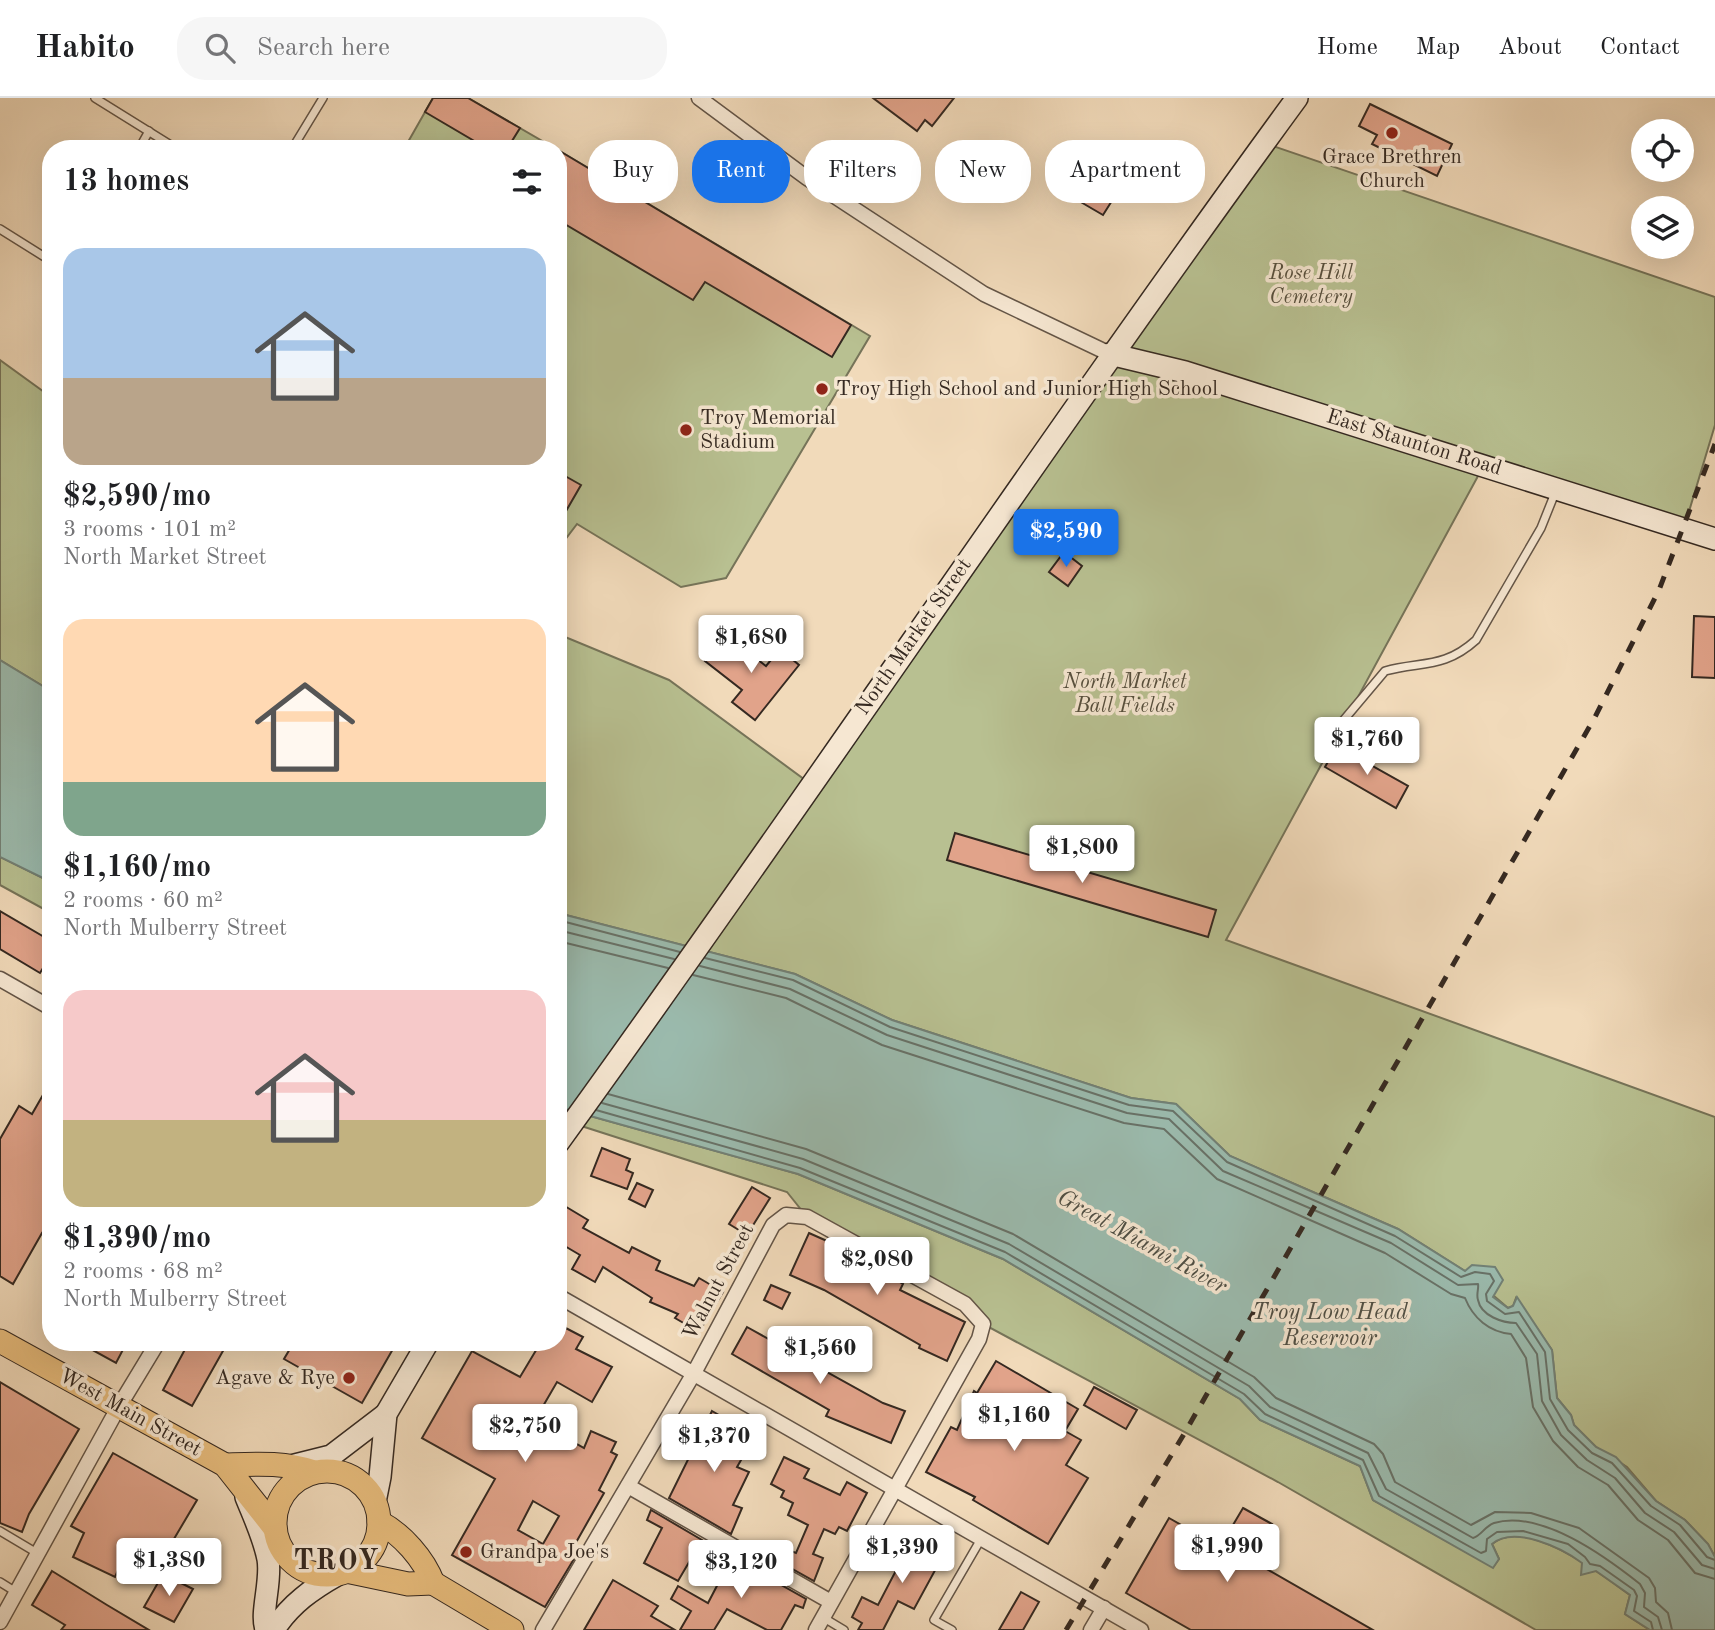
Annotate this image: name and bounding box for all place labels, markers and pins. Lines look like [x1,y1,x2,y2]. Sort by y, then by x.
marker: Grace Brethren Church [1384,125,1400,141]
place label: Grace Brethren Church [1322,147,1462,192]
place label: Troy High School and Junior High School [836,379,1218,400]
marker: Troy High School and Junior High School [814,381,830,397]
place label: Troy Memorial Stadium [700,408,836,453]
marker: Troy Memorial Stadium [678,422,694,438]
pin: $2,590 [1009,510,1123,569]
pin: $1,680 [694,616,808,675]
pin: $1,760 [1310,718,1424,777]
pin: $1,800 [1025,826,1139,885]
pin: $2,080 [820,1238,934,1297]
pin: $1,560 [763,1326,877,1386]
place label: Agave & Rye [215,1368,335,1389]
marker: Agave & Rye [341,1370,357,1386]
pin: $1,160 [957,1394,1071,1453]
pin: $2,750 [468,1404,582,1464]
pin: $1,370 [657,1414,771,1474]
pin: $1,990 [1170,1524,1284,1584]
pin: $1,390 [845,1526,959,1585]
pin: $1,380 [112,1538,226,1598]
pin: $3,120 [684,1540,798,1600]
place label: Grandpa Joe's [480,1542,609,1563]
marker: Grandpa Joe's [458,1544,474,1560]

